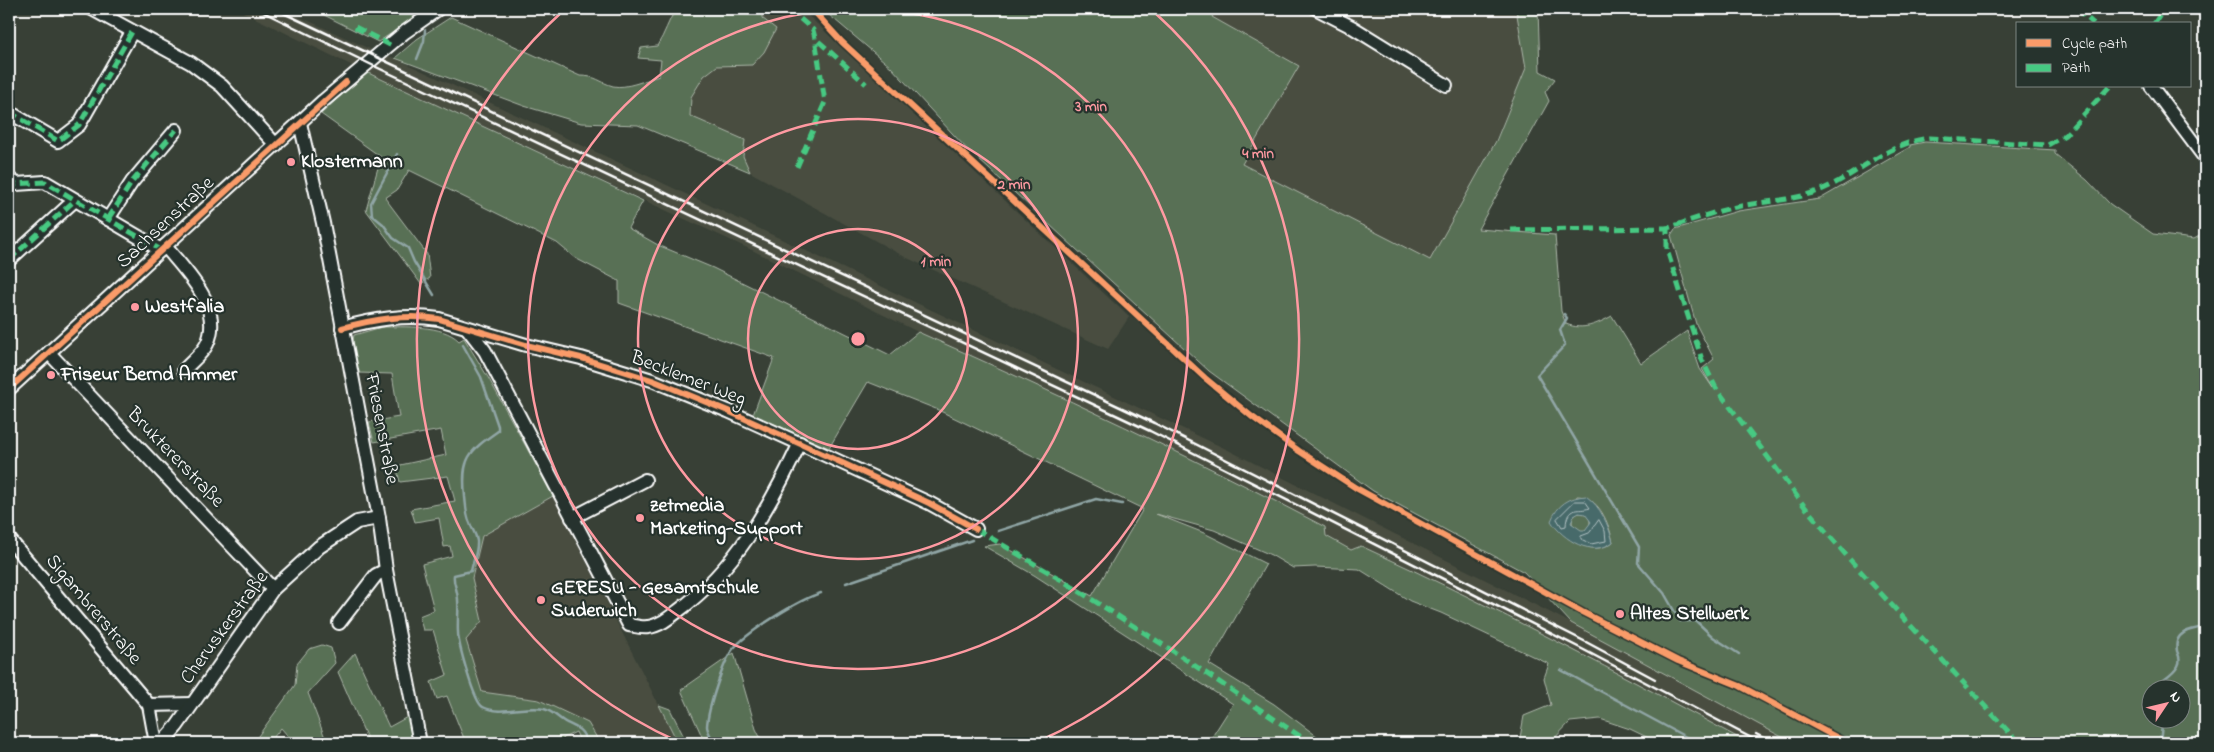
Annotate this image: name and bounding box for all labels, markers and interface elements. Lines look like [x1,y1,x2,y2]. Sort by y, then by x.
legend [2016,22,2192,88]
text: Cycle path [2062,33,2127,56]
text: Path [2062,57,2090,79]
text: 3 min [1074,96,1107,118]
text: 4 min [1241,143,1274,165]
place label: Klostermann [301,148,403,177]
marker: Klostermann [285,156,297,168]
street label: Sachsenstraße [111,170,221,276]
text: 2 min [997,174,1031,196]
text: 1 min [921,251,952,273]
place label: Westfalia [145,293,224,322]
marker: Westfalia [129,301,141,313]
centre of rings [849,330,867,348]
street label: Becklemer Weg [625,343,750,415]
place label: Friseur Bernd Ammer [60,361,238,390]
marker: Friseur Bernd Ammer [45,369,57,381]
street label: Friesenstraße [356,370,406,487]
street label: Bruktererstraße [119,400,231,515]
place label: zetmedia Marketing-Support [650,492,803,545]
marker: zetmedia Marketing-Support [634,512,646,524]
street label: Sigambrerstraße [37,548,148,672]
street label: Cheruskerstraße [174,565,276,691]
place label: GERESU - Gesamtschule Suderwich [551,574,760,626]
marker: GERESU - Gesamtschule Suderwich [535,594,547,606]
place label: Altes Stellwerk [1630,600,1750,629]
marker: Altes Stellwerk [1614,608,1626,620]
north arrow [2142,680,2192,730]
text: N [2164,688,2187,707]

